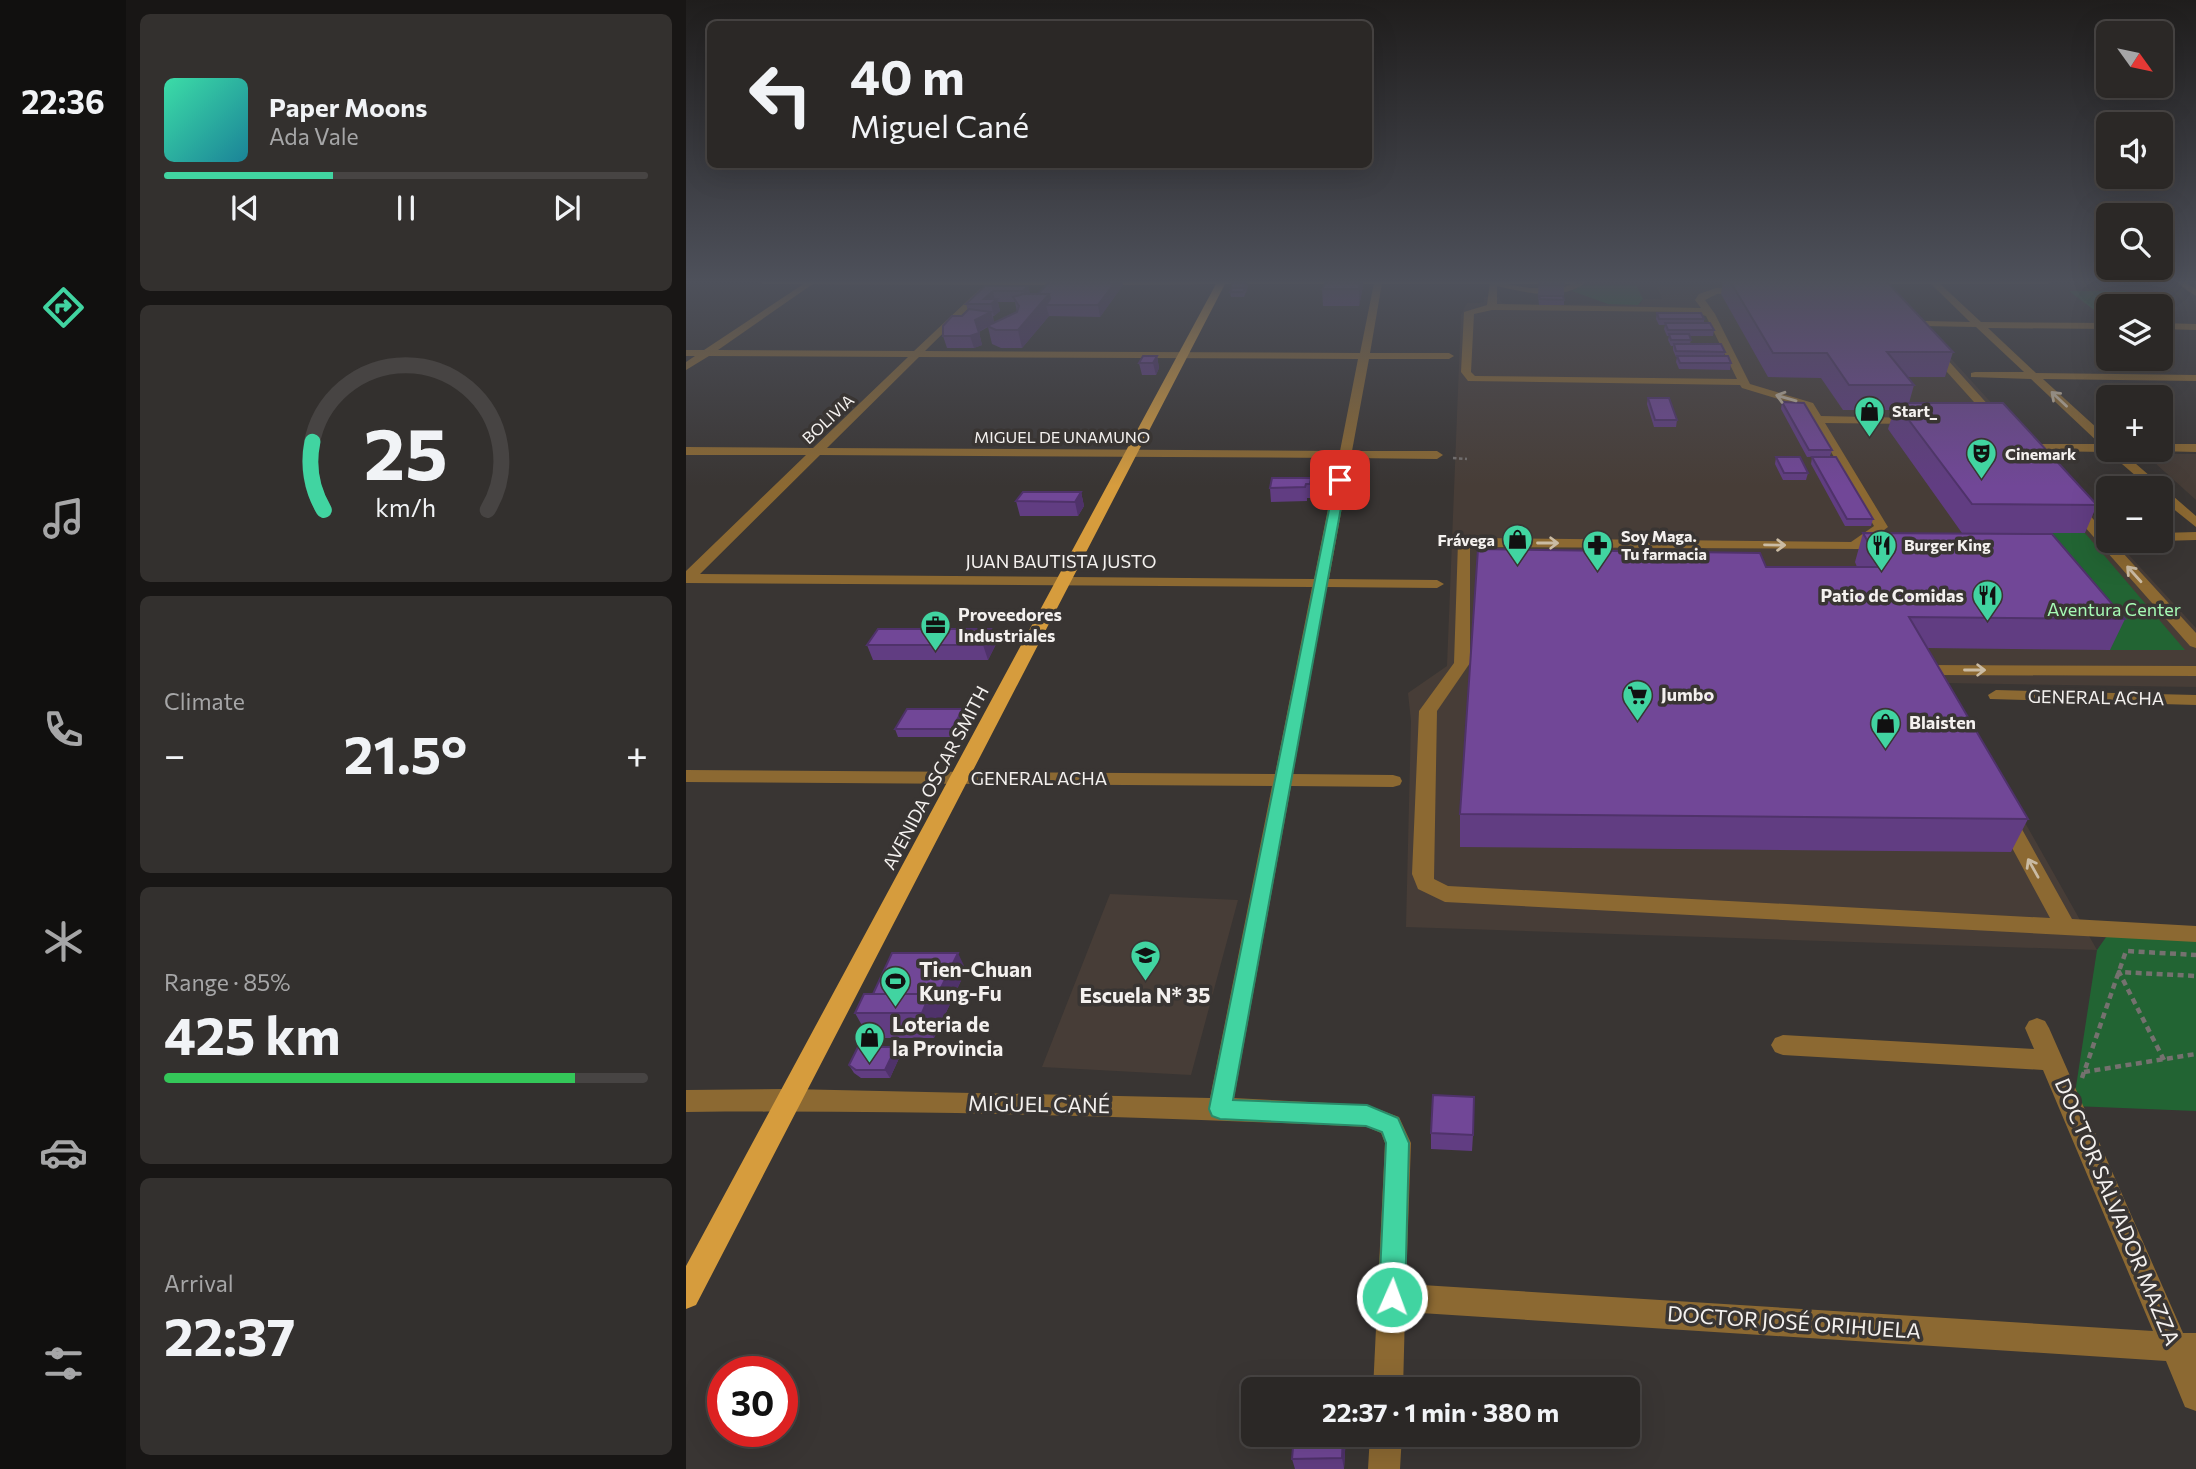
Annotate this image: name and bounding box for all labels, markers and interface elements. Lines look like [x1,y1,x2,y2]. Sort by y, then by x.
north arrow [2096,21,2174,98]
map controls [2096,21,2173,553]
text: 40 m [850,45,965,105]
icon: left [735,49,826,140]
text: 22:36 [21,81,105,121]
text: Paper Moons [269,91,427,122]
text: Miguel Cané [850,105,1029,145]
button: sound [2096,112,2173,189]
text: Ada Vale [269,122,359,150]
icon: previous [226,189,264,227]
icon: pause [387,189,425,227]
icon: next [548,189,586,227]
button: search [2096,203,2173,280]
icon: directions [39,283,88,332]
button: layers [2096,294,2173,371]
button: + [2096,385,2173,462]
street label: BOLIVIA [798,390,857,447]
one-way arrow [1775,390,1797,403]
one-way arrow [2051,391,2068,408]
shop icon: Start_ [1852,394,1886,438]
place label: Start_ [1892,401,1938,420]
text: 25 [364,406,448,495]
street label: MIGUEL DE UNAMUNO [974,427,1150,446]
theatre icon: Cinemark [1965,437,1999,481]
place label: Cinemark [2005,444,2077,463]
pin [1310,450,1370,510]
icon: arrive [1321,461,1359,499]
button: − [2096,476,2173,553]
text: km/h [376,491,436,521]
icon: music [39,494,88,543]
shop icon: Frávega [1501,523,1535,567]
place label: Soy Maga. Tu farmacia [1621,526,1707,563]
pharmacy icon: Soy Maga. Tu farmacia [1581,528,1615,572]
restaurant icon: Burger King [1864,528,1898,572]
place label: Frávega [1437,530,1495,549]
place label: Burger King [1904,535,1991,554]
one-way arrow [1536,536,1559,550]
one-way arrow [1764,538,1787,552]
street label: JUAN BAUTISTA JUSTO [965,550,1157,572]
one-way arrow [2126,565,2142,583]
restaurant icon: Patio de Comidas [1970,579,2004,623]
place label: Patio de Comidas [1820,584,1964,606]
park label: Aventura Center [2047,598,2181,620]
place label: Proveedores Industriales [958,603,1062,646]
office icon: Proveedores Industriales [918,608,952,652]
one-way arrow [1963,663,1986,677]
supermarket icon: Jumbo [1621,678,1655,722]
street label: AVENIDA OSCAR SMITH [877,682,993,873]
place label: Jumbo [1661,683,1714,705]
street label: GENERAL ACHA [2028,685,2164,709]
text: Climate [164,687,245,715]
icon: phone [39,705,88,754]
shop icon: Blaisten [1869,706,1903,750]
place label: Blaisten [1909,711,1976,733]
text: 21.5° [344,721,467,785]
text: − [164,730,186,777]
text: + [626,730,648,777]
street label: GENERAL ACHA [971,767,1107,789]
one-way arrow [2026,858,2040,879]
icon: climate [39,917,88,966]
school or university icon: Escuela N* 35 [1128,939,1162,983]
place label: Tien-Chuan Kung-Fu [919,956,1032,1005]
sports icon: Tien-Chuan Kung-Fu [879,965,913,1009]
text: Range · 85% [164,968,291,996]
place label: Escuela N* 35 [1080,982,1210,1007]
text: 425 km [164,1002,341,1066]
place label: Loteria de la Provincia [892,1011,1003,1060]
shop icon: Loteria de la Provincia [852,1020,886,1064]
street label: DOCTOR SALVADOR MAZZA [2051,1074,2186,1349]
street label: MIGUEL CANÉ [968,1090,1110,1117]
icon: car [39,1128,88,1177]
position arrow [1355,1260,1429,1334]
text: Arrival [164,1269,234,1297]
street label: DOCTOR JOSÉ ORIHUELA [1666,1300,1922,1343]
text: 22:37 [164,1303,295,1367]
icon: filters [39,1339,88,1388]
speed limit sign: 30 [707,1356,798,1447]
text: 22:37 · 1 min · 380 m [1322,1396,1559,1427]

